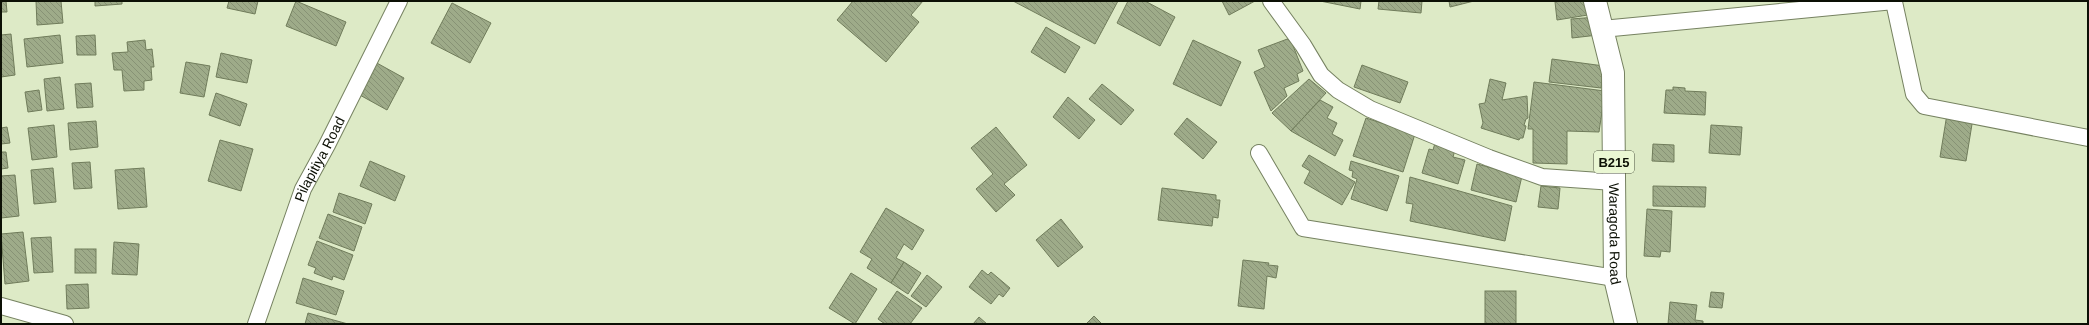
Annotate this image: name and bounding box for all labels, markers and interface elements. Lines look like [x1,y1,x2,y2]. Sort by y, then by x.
street label: Pilapitiya Road [291,114,348,204]
road number: B215 [1594,151,1634,173]
street label: Waragoda Road [1606,183,1624,286]

